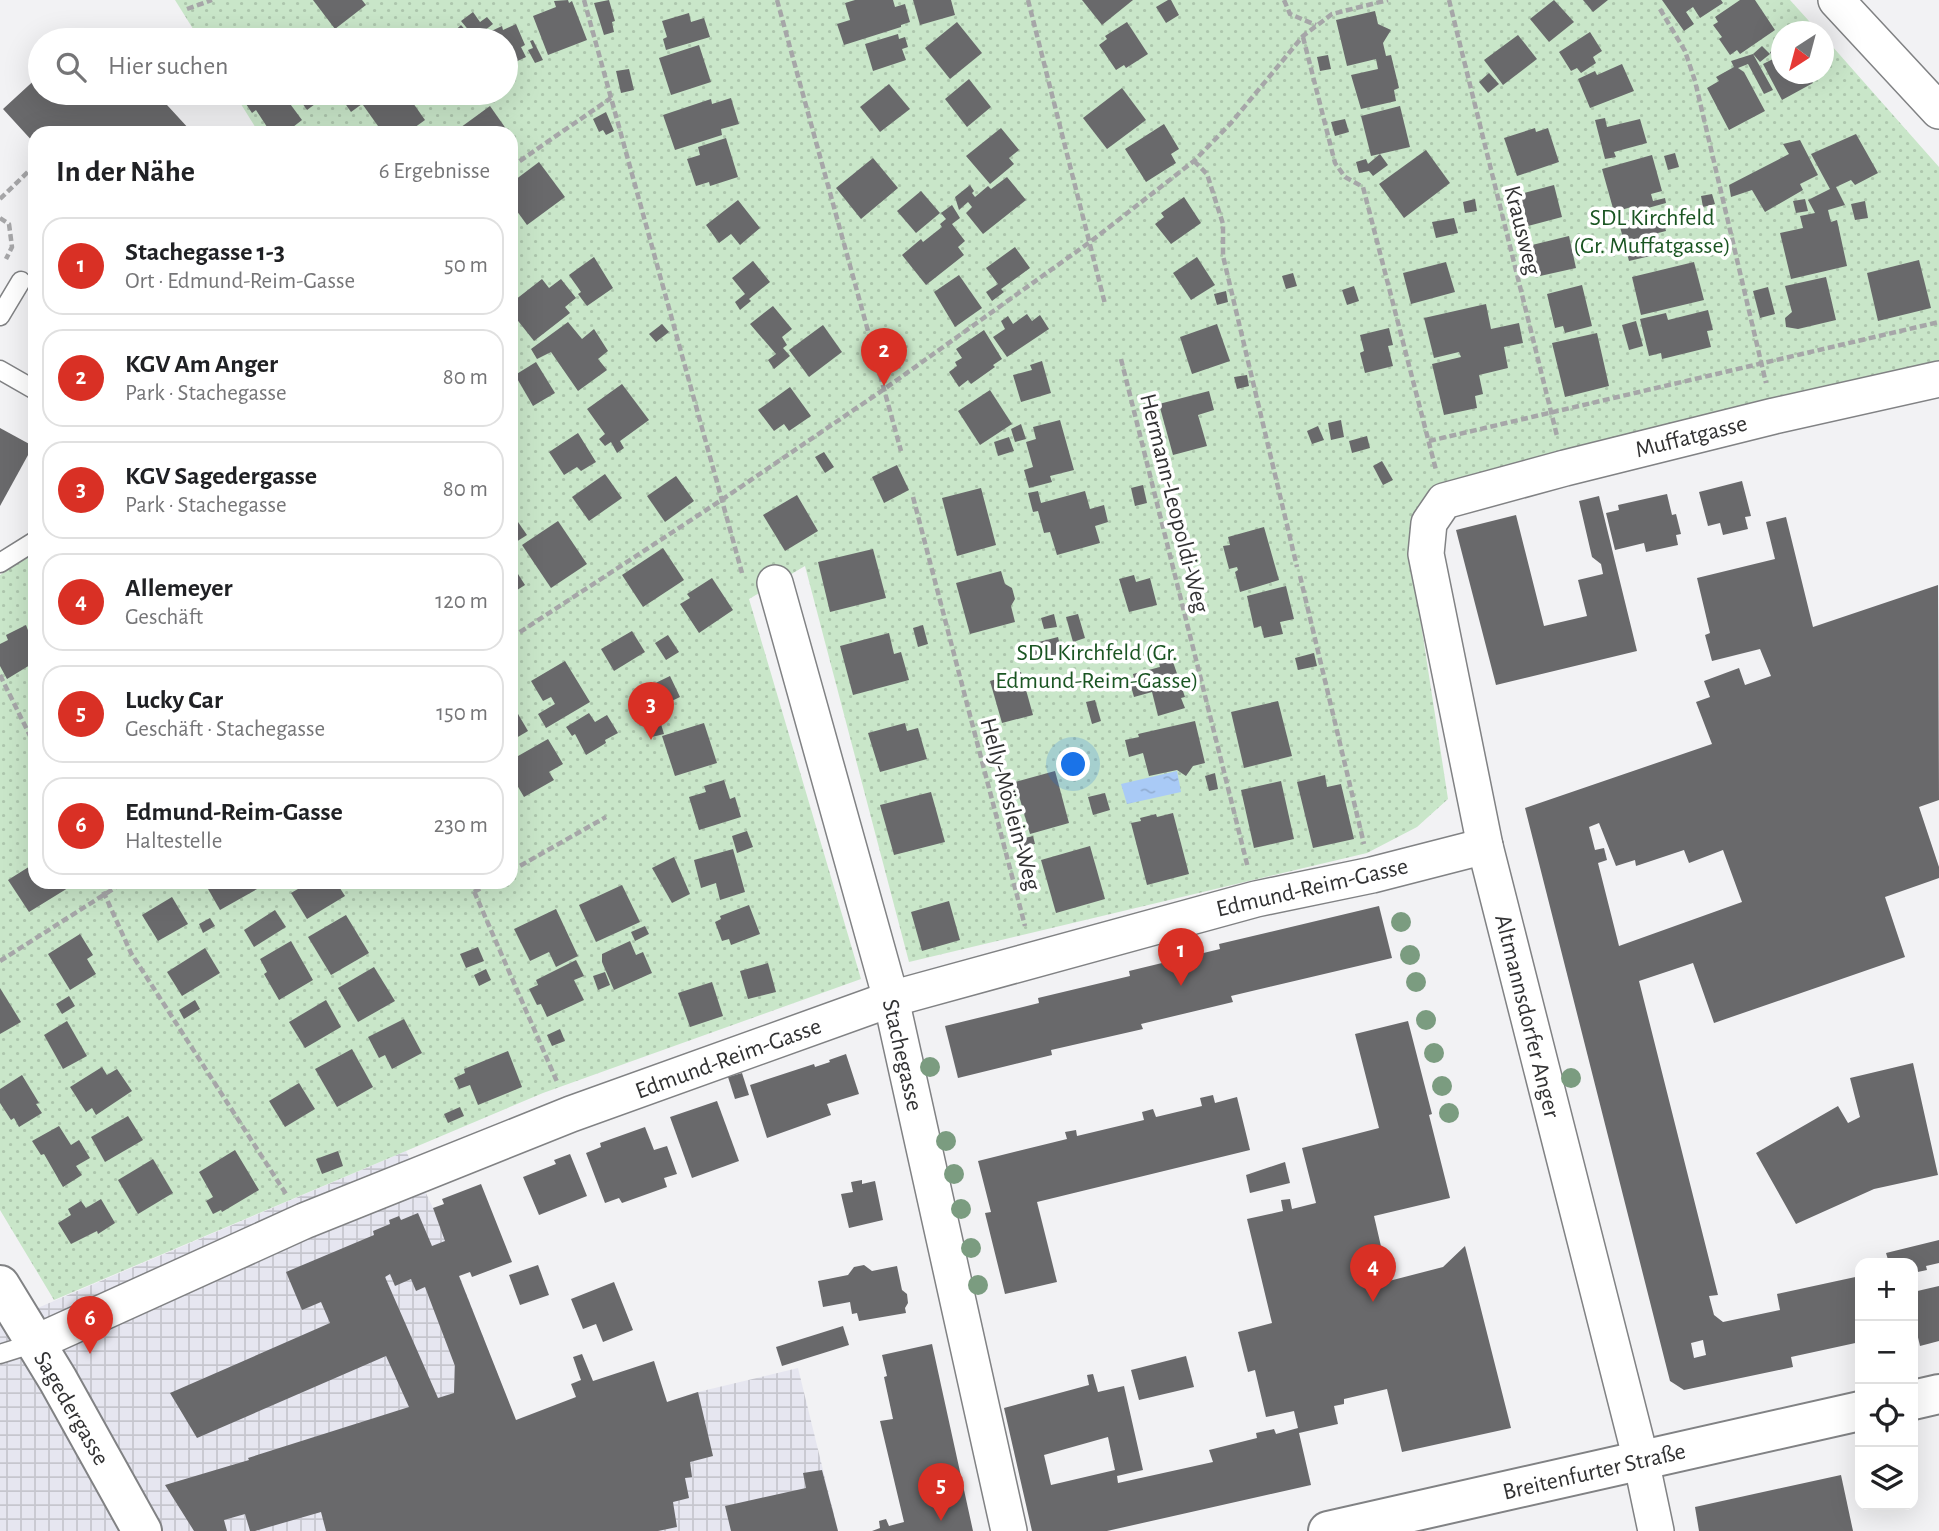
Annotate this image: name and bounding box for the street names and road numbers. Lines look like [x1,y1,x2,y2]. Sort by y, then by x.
street label: Krausweg [1499,183,1545,278]
street label: Hermann-Leopoldi-Weg [1135,391,1213,616]
street label: Muffatgasse [1633,412,1750,462]
street label: Helly-Möslein-Weg [975,715,1045,893]
street label: Edmund-Reim-Gasse [1214,854,1410,922]
street label: Altmannsdorfer Anger [1490,912,1564,1121]
street label: Stachegasse [878,997,927,1113]
street label: Edmund-Reim-Gasse [632,1014,825,1104]
street label: Sagedergasse [29,1347,113,1470]
street label: Breitenfurter Straße [1500,1439,1688,1505]

